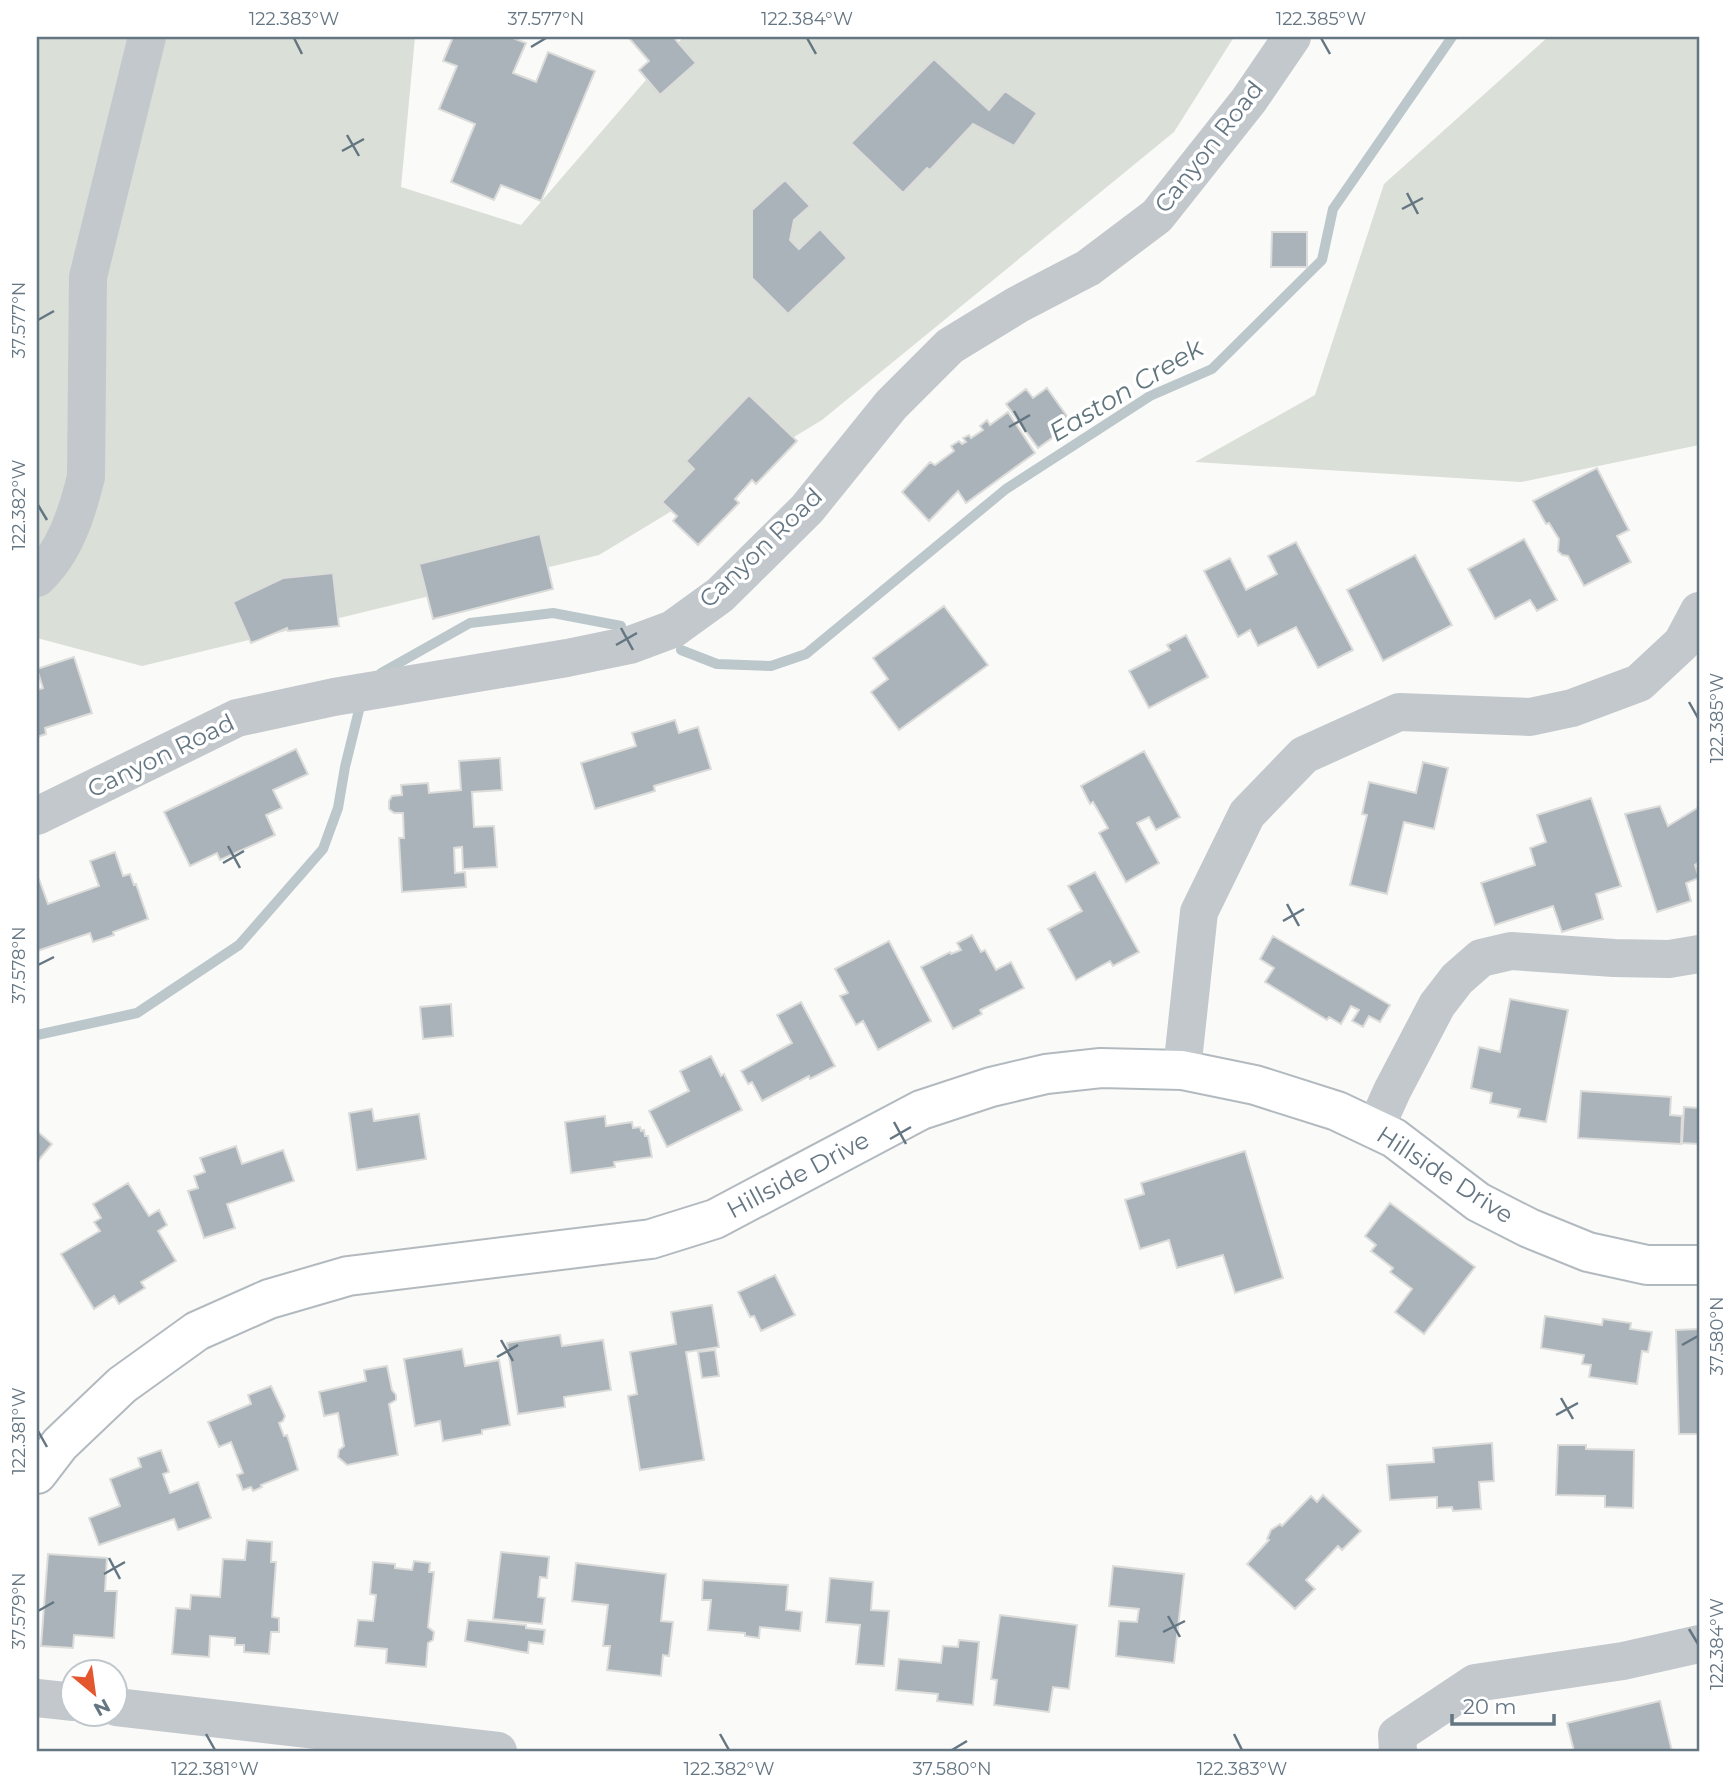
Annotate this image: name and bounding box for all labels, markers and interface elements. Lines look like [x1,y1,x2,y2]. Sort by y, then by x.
text: 122.383°W [249,8,339,30]
text: 37.577°N [508,8,584,30]
text: 122.384°W [761,8,853,30]
text: 122.385°W [1276,8,1366,30]
street label: Canyon Road [1148,75,1269,219]
text: 37.577°N [8,282,30,358]
water label: Easton Creek [1043,331,1210,449]
text: 122.382°W [8,459,30,551]
street label: Canyon Road [693,482,828,614]
text: 122.385°W [1706,673,1728,763]
street label: Canyon Road [83,708,239,804]
text: 37.578°N [8,926,30,1004]
street label: Hillside Drive [1372,1120,1519,1229]
street label: Hillside Drive [722,1125,874,1224]
text: 37.580°N [1706,1296,1728,1376]
text: 122.381°W [8,1387,30,1475]
text: 37.579°N [8,1572,30,1650]
text: 122.384°W [1706,1598,1728,1690]
north arrow [60,1658,130,1728]
scale bar [1452,1683,1554,1727]
text: N [90,1694,114,1721]
text: 20 m [1463,1694,1517,1719]
text: 122.381°W [171,1758,259,1780]
text: 122.382°W [683,1758,775,1780]
text: 37.580°N [912,1758,992,1780]
text: 122.383°W [1197,1758,1287,1780]

